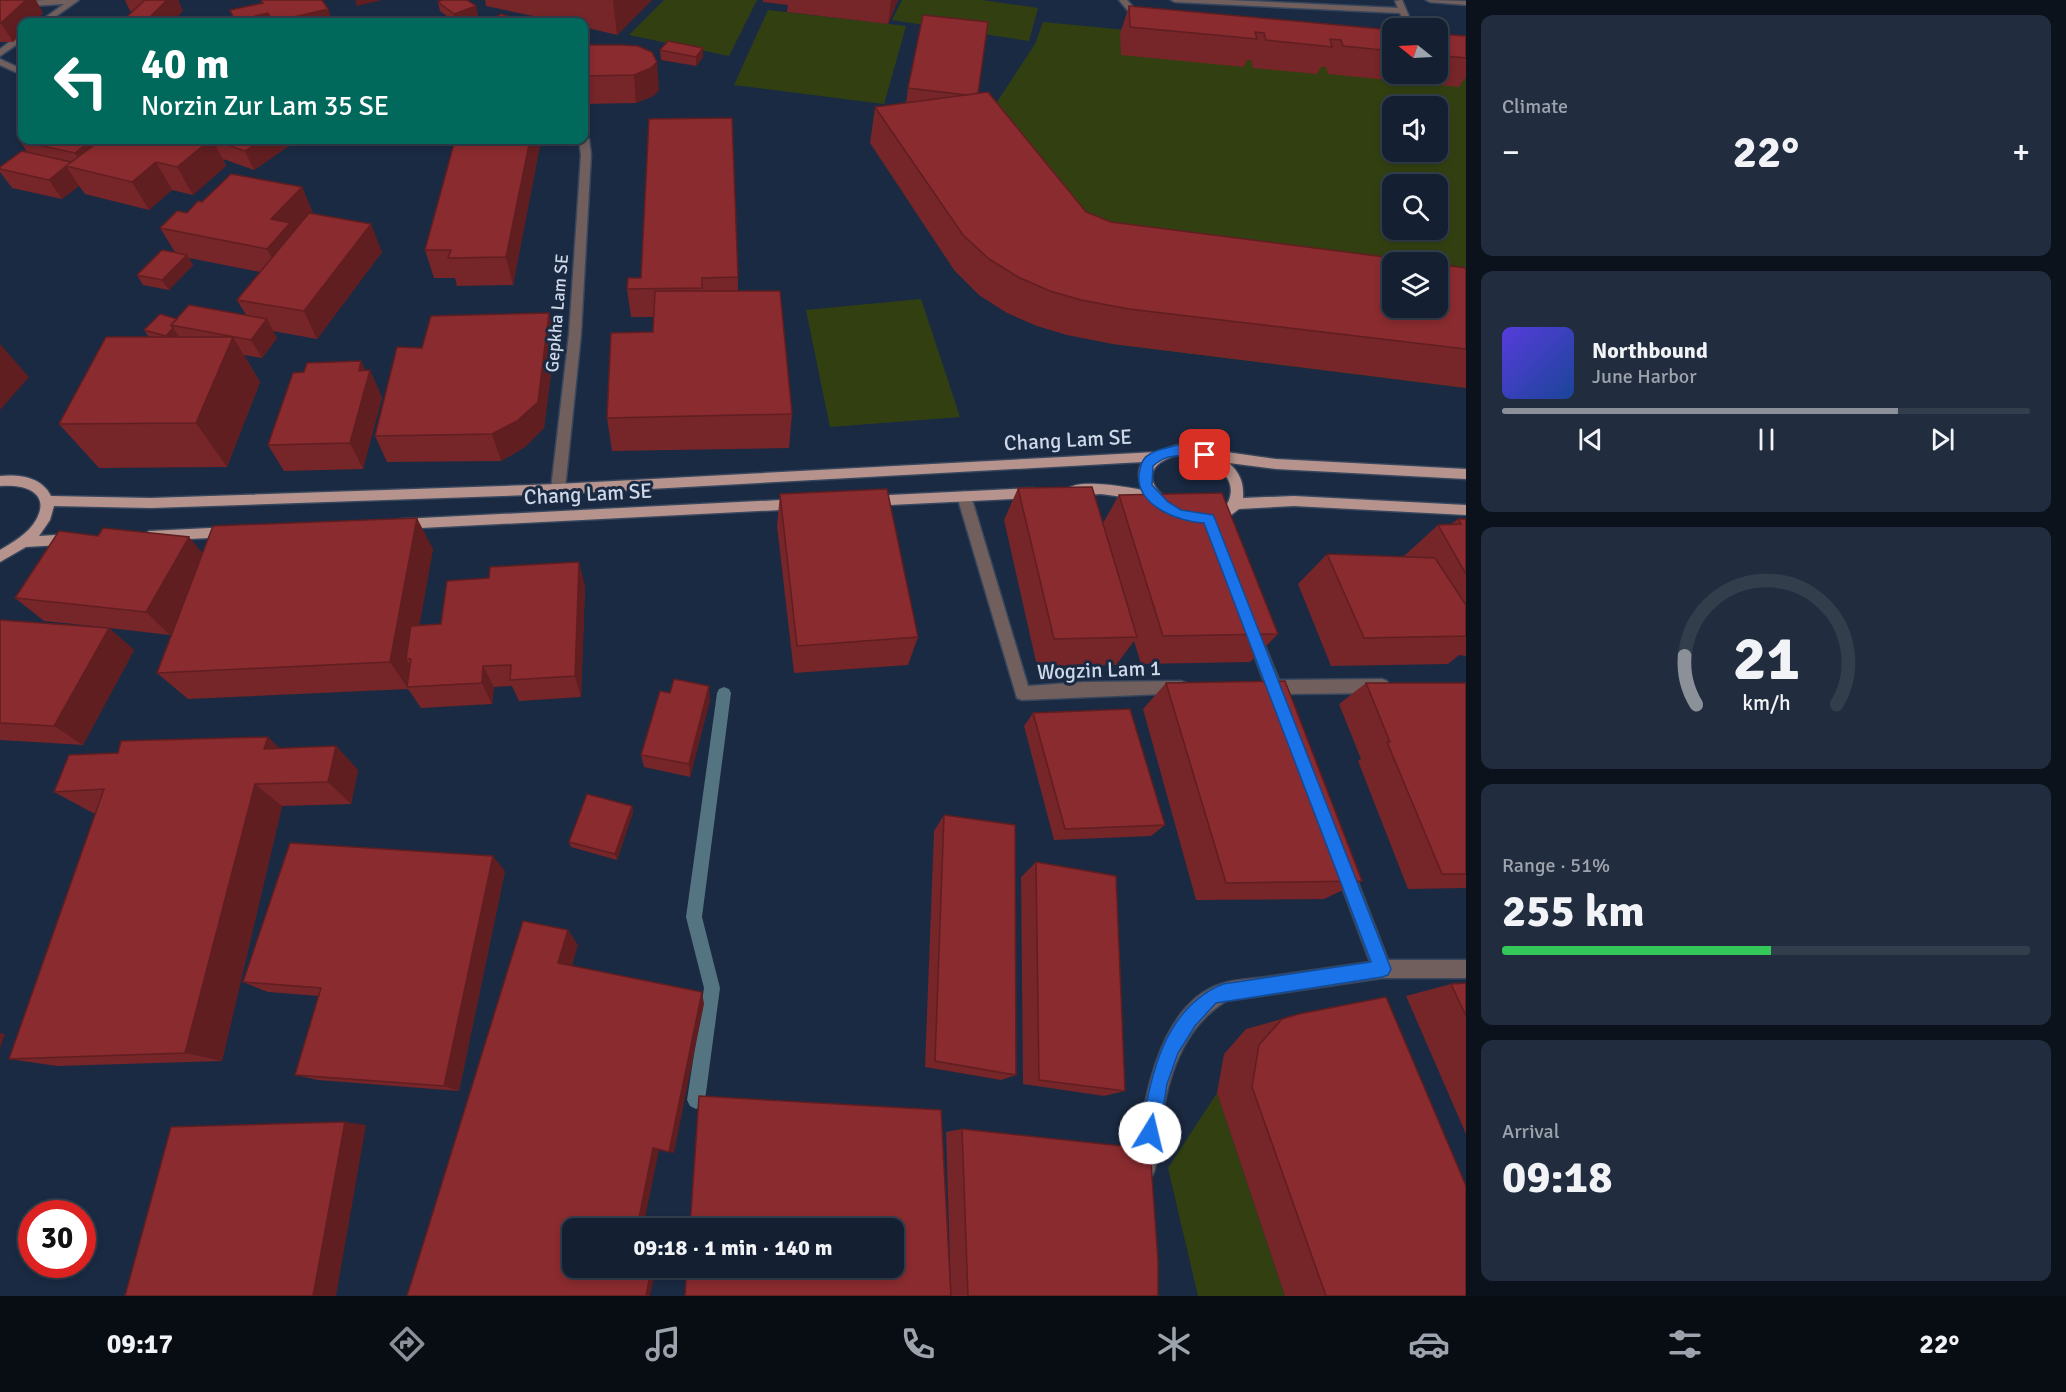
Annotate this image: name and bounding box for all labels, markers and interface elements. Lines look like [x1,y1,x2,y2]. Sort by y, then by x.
north arrow [1382,18,1448,84]
map controls [1382,18,1448,318]
text: 40 m [141,39,230,90]
icon: left [42,42,120,120]
text: Norzin Zur Lam 35 SE [141,90,389,123]
text: Climate [1502,94,1568,119]
button: sound [1382,96,1448,162]
text: 22° [1733,125,1799,180]
text: − [1502,132,1520,173]
text: + [2012,132,2030,173]
button: search [1382,174,1448,240]
button: layers [1382,252,1448,318]
street label: Gepkha Lam SE [541,253,573,373]
text: Northbound [1592,337,1708,364]
text: June Harbor [1592,364,1697,389]
icon: previous [1574,423,1607,456]
icon: pause [1750,423,1783,456]
icon: next [1926,423,1959,456]
street label: Chang Lam SE [1003,424,1133,456]
pin [1179,429,1230,480]
icon: arrive [1188,438,1221,471]
street label: Chang Lam SE [523,478,653,510]
text: 21 [1732,620,1800,697]
street label: Wogzin Lam 1 [1036,655,1162,685]
text: km/h [1742,690,1790,716]
text: Range · 51% [1502,853,1610,878]
text: 255 km [1502,884,1645,939]
position arrow [1118,1101,1182,1165]
text: Arrival [1502,1119,1560,1144]
text: 09:18 [1502,1150,1612,1205]
speed limit sign: 30 [18,1200,96,1278]
text: 09:18 · 1 min · 140 m [633,1234,833,1261]
icon: directions [386,1323,428,1365]
icon: music [642,1323,684,1365]
icon: phone [897,1323,939,1365]
icon: climate [1153,1323,1195,1365]
icon: car [1408,1323,1450,1365]
icon: filters [1664,1323,1706,1365]
text: 09:17 [107,1328,173,1361]
text: 22° [1919,1328,1959,1361]

